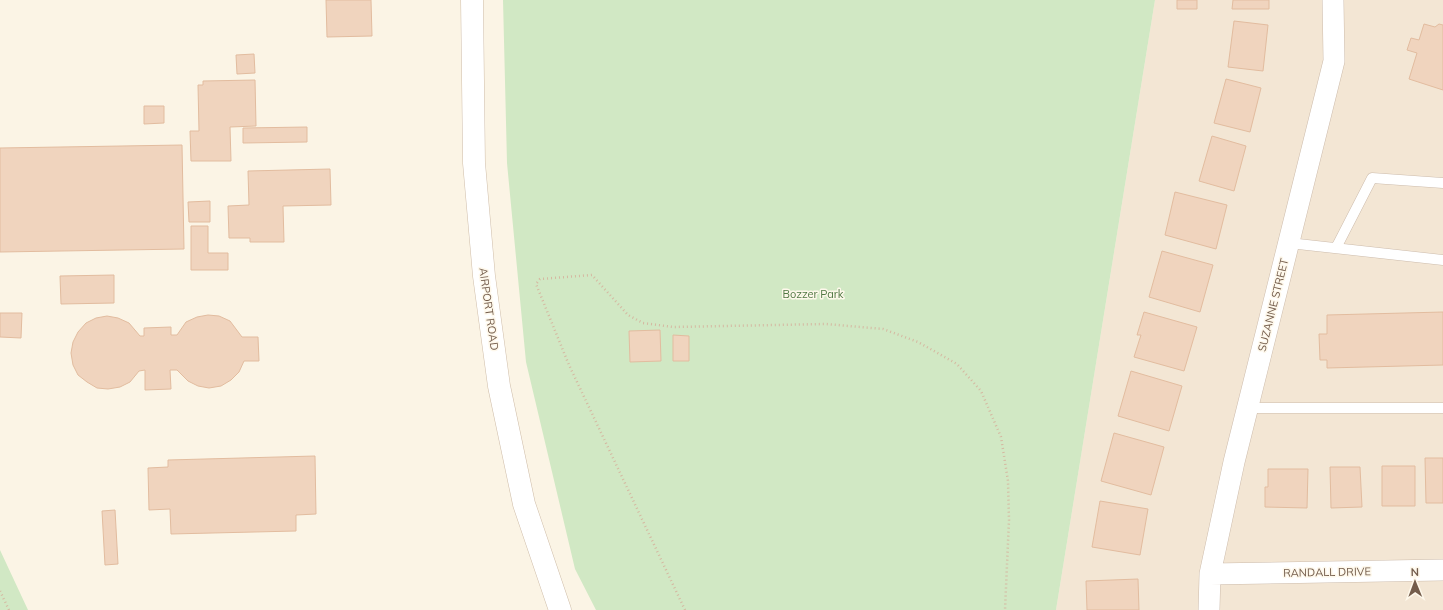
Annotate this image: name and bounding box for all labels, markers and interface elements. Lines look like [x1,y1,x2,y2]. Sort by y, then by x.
street label: SUZANNE STREET [1255,257,1291,353]
street label: AIRPORT ROAD [476,267,502,351]
park label: Bozzer Park [782,287,844,301]
north arrow [1395,562,1435,602]
street label: RANDALL DRIVE [1283,564,1371,580]
text: N [1411,565,1419,579]

